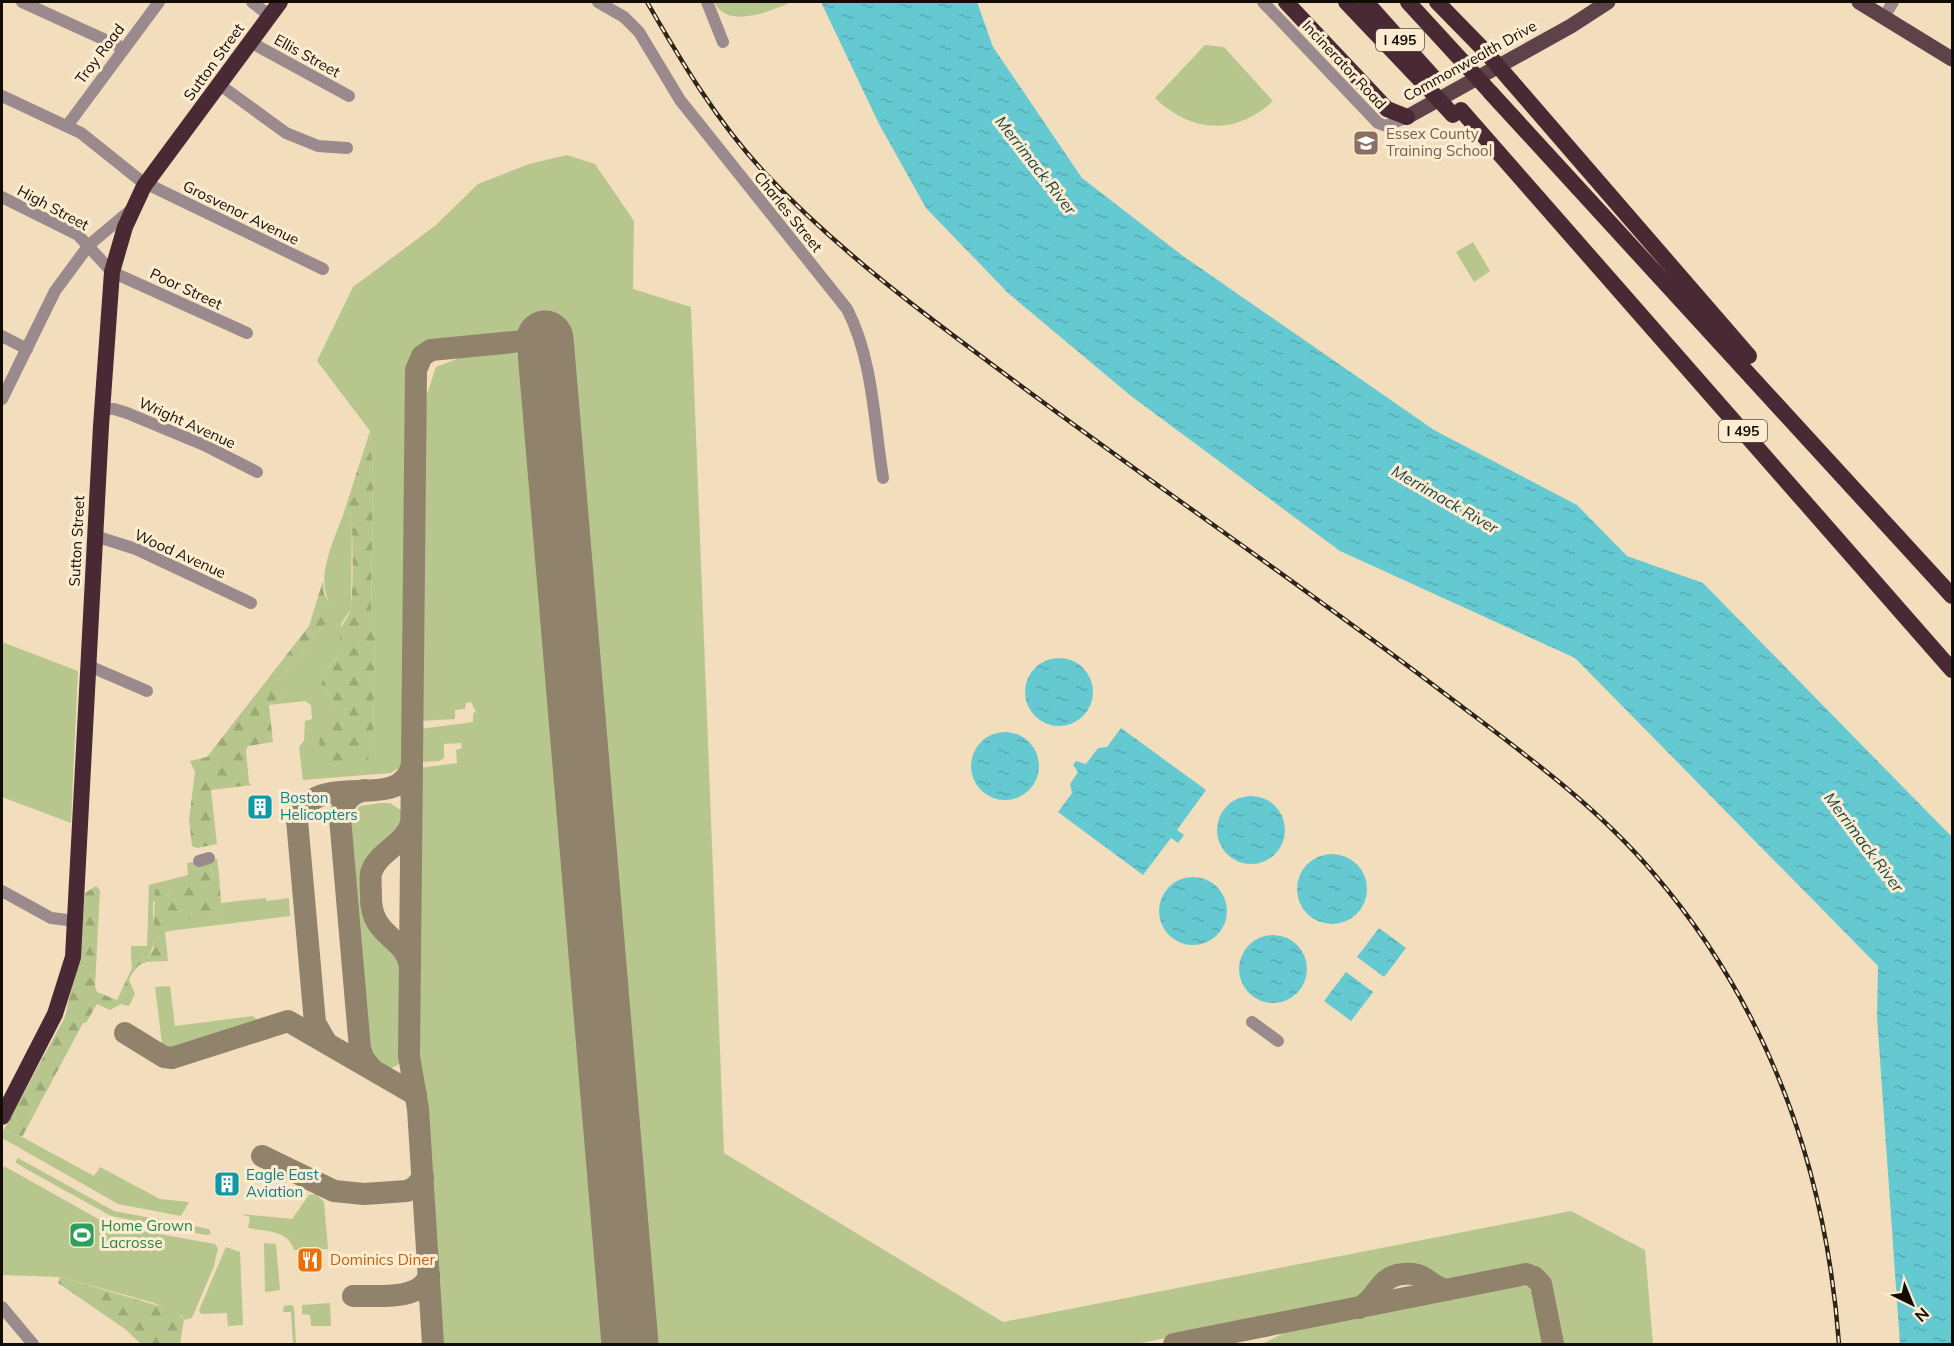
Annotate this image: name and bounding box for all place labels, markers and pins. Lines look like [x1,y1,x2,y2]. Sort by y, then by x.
place label: Essex County Training School [1386,124,1492,160]
school or university icon: Essex County Training School [1351,128,1381,158]
place label: Boston Helicopters [280,788,358,824]
building icon: Boston Helicopters [245,792,275,822]
place label: Eagle East Aviation [246,1165,319,1201]
building icon: Eagle East Aviation [212,1169,242,1199]
place label: Home Grown Lacrosse [101,1216,193,1252]
sports icon: Home Grown Lacrosse [67,1220,97,1250]
restaurant icon: Dominics Diner [295,1245,325,1275]
place label: Dominics Diner [330,1250,435,1269]

